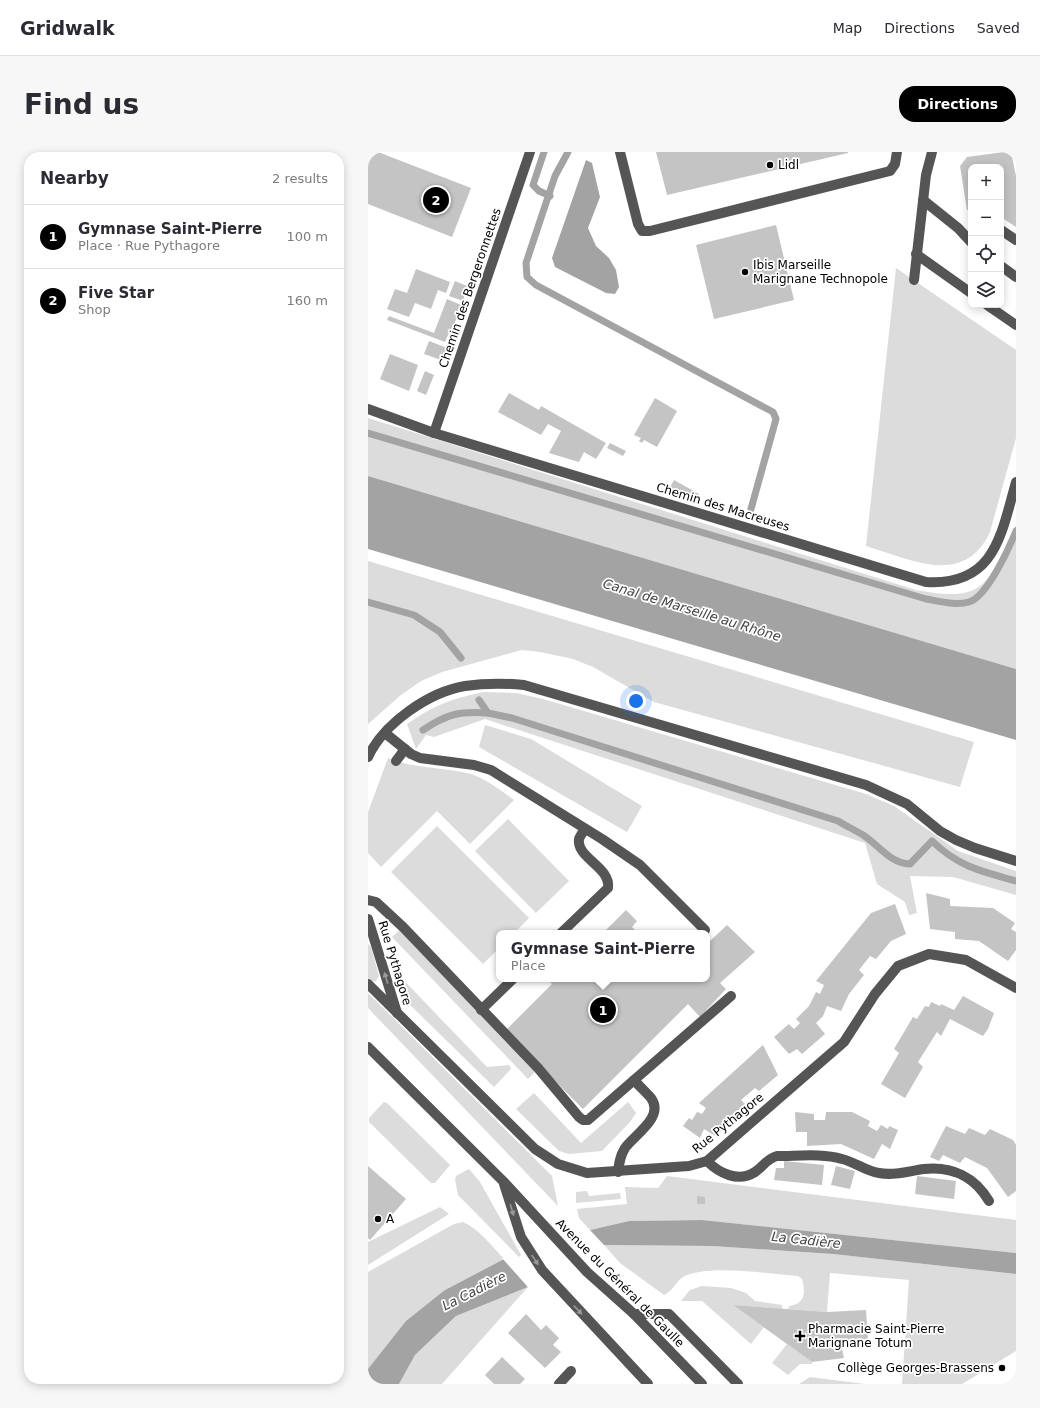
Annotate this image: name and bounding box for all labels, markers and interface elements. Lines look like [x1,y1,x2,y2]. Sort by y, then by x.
text: Gridwalk [20,17,115,39]
text: Map [833,20,862,36]
text: Directions [884,20,955,36]
text: Saved [977,20,1020,36]
button: Directions [899,86,1016,122]
text: Find us [24,88,139,121]
place label: Lidl [778,158,799,172]
marker: Lidl [765,160,775,170]
map controls [968,164,1004,308]
button: + [968,164,1004,200]
text: Nearby [40,168,109,188]
text: 2 results [272,171,328,186]
pin: 2 [423,185,449,215]
button: − [968,200,1004,236]
street label: Chemin des Bergeronnettes [436,206,504,370]
text: Gymnase Saint-Pierre [78,220,262,238]
text: 1 [48,229,58,244]
text: 100 m [286,229,328,244]
button: locate [968,236,1004,272]
text: Place · Rue Pythagore [78,238,220,253]
place label: Ibis Marseille Marignane Technopole [753,258,888,286]
marker: Ibis Marseille Marignane Technopole [740,267,750,277]
button: layers [968,272,1004,308]
text: Five Star [78,284,154,302]
text: 2 [48,293,58,308]
text: 160 m [286,293,328,308]
text: Shop [78,302,111,317]
street label: Chemin des Macreuses [655,480,791,534]
water label: Canal de Marseille au Rhône [601,576,783,644]
your location [626,691,646,711]
street label: Rue Pythagore [375,919,415,1007]
popup [496,930,710,982]
text: Gymnase Saint-Pierre [511,940,695,958]
text: Place [511,958,545,973]
one-way arrow [383,971,389,983]
pin: 1 [590,995,616,1025]
street label: Rue Pythagore [690,1090,766,1156]
one-way arrow [509,1204,515,1216]
place label: A [386,1212,395,1226]
marker: A [373,1214,383,1224]
street label: Avenue du Général de Gaulle [553,1216,687,1350]
water label: La Cadière [771,1229,841,1251]
one-way arrow [531,1255,539,1265]
water label: La Cadière [440,1269,508,1313]
one-way arrow [573,1305,582,1315]
place label: Pharmacie Saint-Pierre Marignane Totum [808,1322,945,1350]
marker: Pharmacie Saint-Pierre Marignane Totum [795,1331,805,1341]
place label: Collège Georges-Brassens [837,1361,994,1375]
marker: Collège Georges-Brassens [997,1363,1007,1373]

